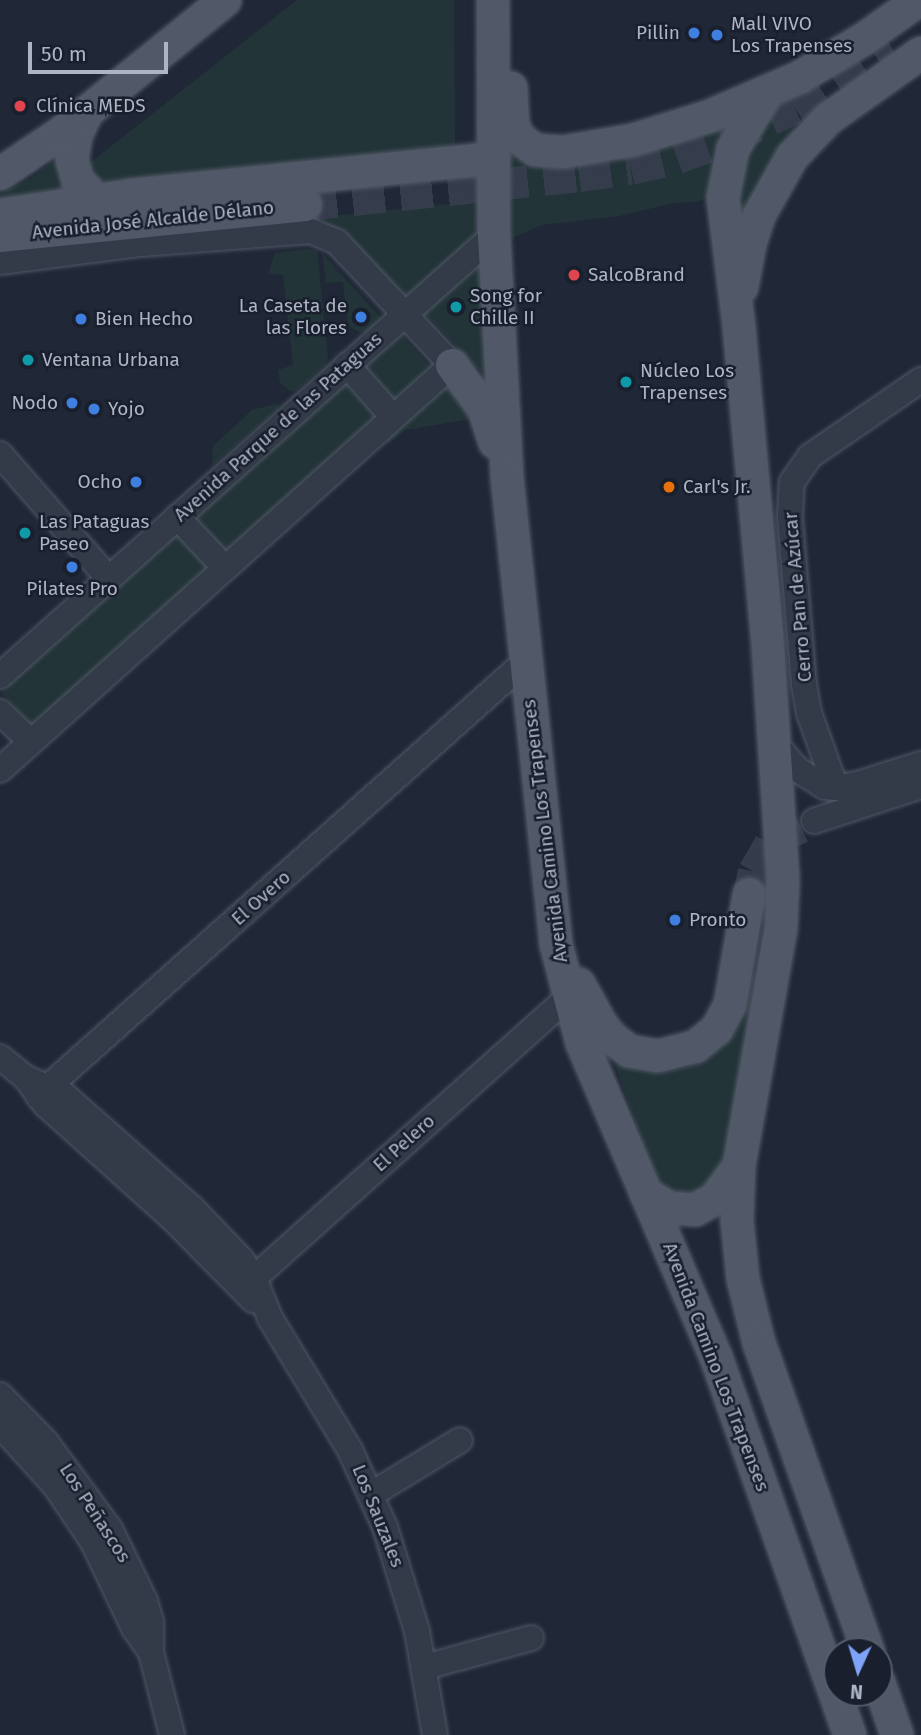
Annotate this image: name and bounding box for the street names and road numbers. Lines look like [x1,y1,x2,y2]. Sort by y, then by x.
street label: Avenida José Alcalde Délano [31,196,275,244]
street label: Avenida Parque de las Pataguas [169,328,387,526]
street label: Cerro Pan de Azúcar [779,511,817,683]
street label: Avenida Camino Los Trapenses [518,698,572,964]
street label: El Overo [227,866,295,930]
street label: El Pelero [368,1109,440,1177]
street label: Avenida Camino Los Trapenses [658,1239,774,1495]
street label: Los Peñascos [54,1459,136,1567]
street label: Los Sauzales [347,1461,409,1571]

